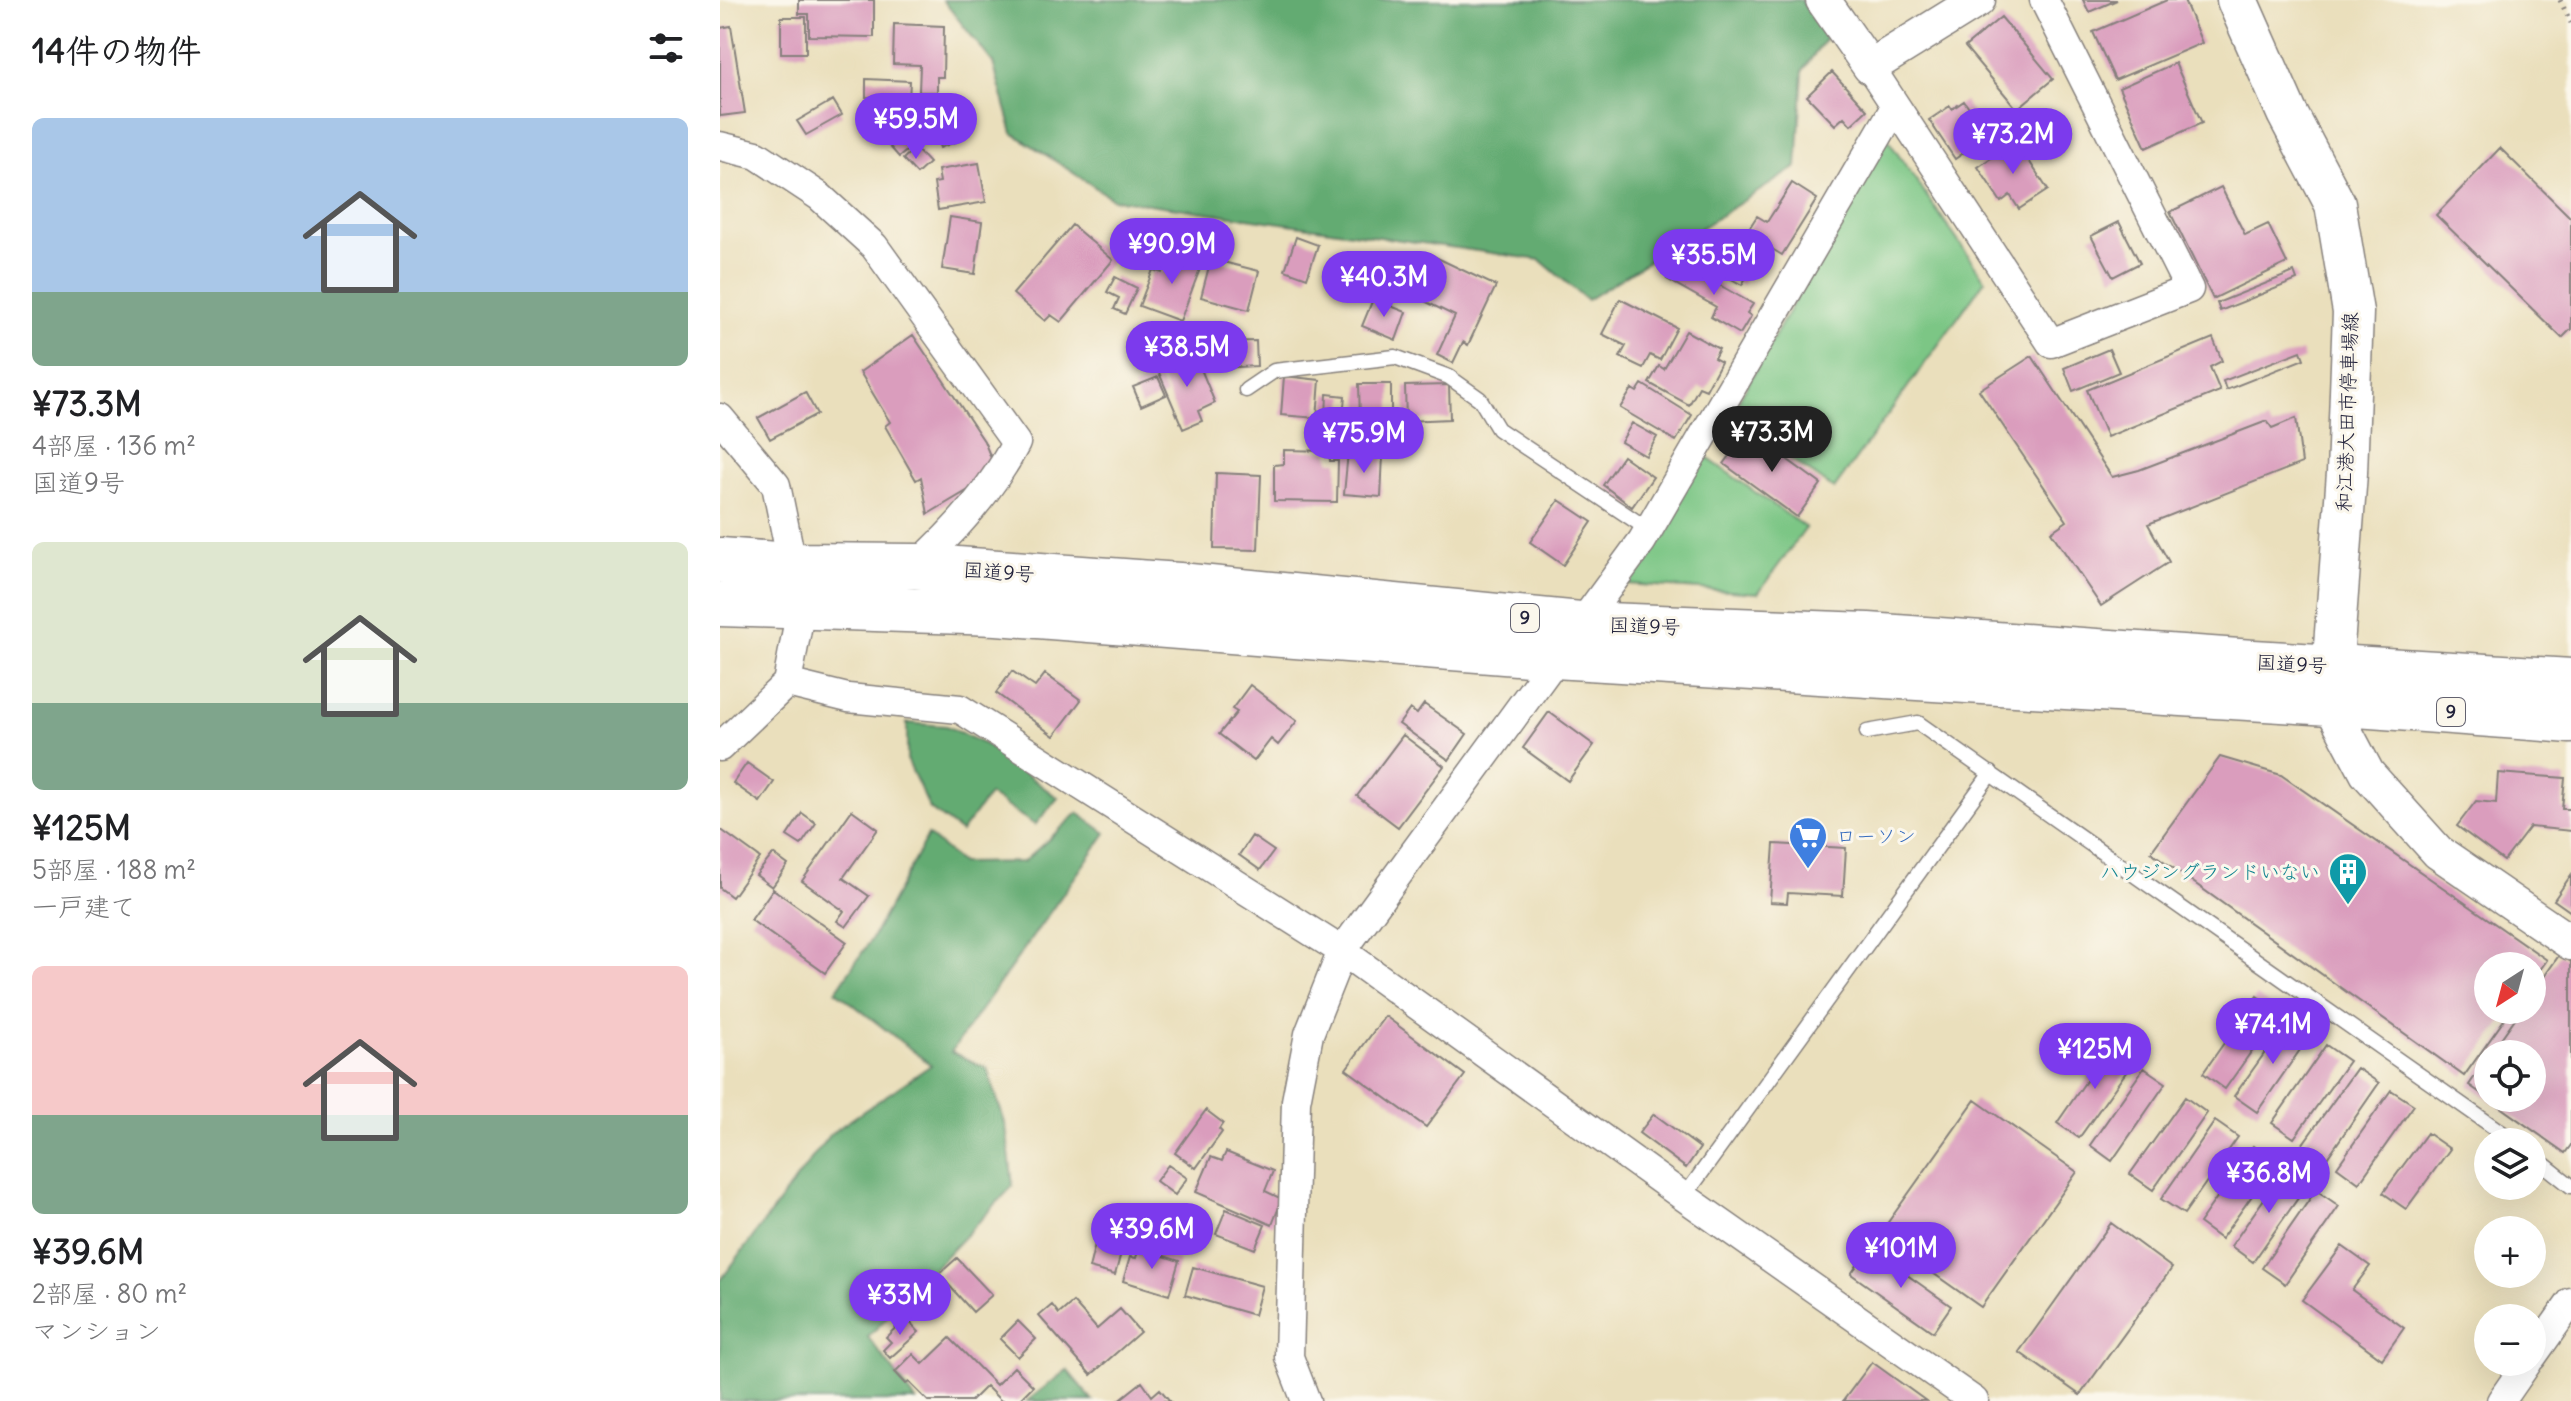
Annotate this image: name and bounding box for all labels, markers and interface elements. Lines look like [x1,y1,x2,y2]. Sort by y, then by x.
icon: filters [644,26,688,70]
text: 14件の物件 [32,29,201,72]
pin: ¥59.5M [851,93,981,161]
text: ¥59.5M [873,102,959,135]
pin: ¥73.2M [1948,108,2078,176]
text: ¥73.2M [1971,117,2055,150]
icon: home [288,170,432,314]
pin: ¥90.9M [1107,218,1237,286]
text: ¥90.9M [1128,227,1216,260]
pin: ¥35.5M [1649,229,1779,297]
text: ¥35.5M [1671,238,1757,271]
pin: ¥40.3M [1319,251,1449,319]
text: ¥40.3M [1340,260,1428,293]
street label: 和江港大田市停車場線 [2331,312,2362,512]
pin: ¥38.5M [1122,321,1252,389]
text: ¥38.5M [1144,330,1230,363]
text: ¥73.3M [32,382,142,425]
pin: ¥73.3M [1707,406,1837,474]
pin: ¥75.9M [1299,407,1429,475]
text: ¥73.3M [1730,415,1814,448]
text: ¥75.9M [1322,416,1406,449]
text: 4部屋 · 136 m² [32,429,196,462]
text: 国道9号 [32,466,125,499]
street label: 国道9号 [963,557,1036,586]
icon: home [288,594,432,738]
road number: 9 [1511,604,1539,632]
street label: 国道9号 [1609,612,1681,639]
street label: 国道9号 [2256,649,2328,678]
road number: 9 [2437,698,2465,726]
text: ¥125M [32,806,131,849]
supermarket icon: ローソン [1787,815,1829,870]
place label: ローソン [1836,823,1916,848]
building icon: ハウジングランドいない [2327,851,2369,906]
text: 5部屋 · 188 m² [32,853,196,886]
place label: ハウジングランドいない [2100,859,2320,884]
text: 一戸建て [32,890,136,923]
north arrow [2474,952,2546,1024]
map controls [2474,952,2546,1376]
pin: ¥74.1M [2208,998,2338,1066]
text: ¥74.1M [2234,1007,2312,1040]
icon: home [288,1018,432,1162]
pin: ¥125M [2039,1023,2151,1091]
text: ¥125M [2057,1032,2133,1065]
button: locate [2474,1040,2546,1112]
button: layers [2474,1128,2546,1200]
pin: ¥36.8M [2204,1147,2334,1215]
text: ¥36.8M [2226,1156,2312,1189]
pin: ¥39.6M [1087,1203,1217,1271]
text: ¥39.6M [1109,1212,1195,1245]
button: + [2474,1216,2546,1288]
pin: ¥101M [1845,1222,1957,1290]
text: ¥39.6M [32,1230,144,1273]
text: ¥101M [1864,1231,1938,1264]
pin: ¥33M [853,1269,947,1337]
text: 2部屋 · 80 m² [32,1277,187,1310]
text: ¥33M [867,1278,933,1311]
button: − [2474,1304,2546,1376]
text: マンション [32,1314,161,1347]

